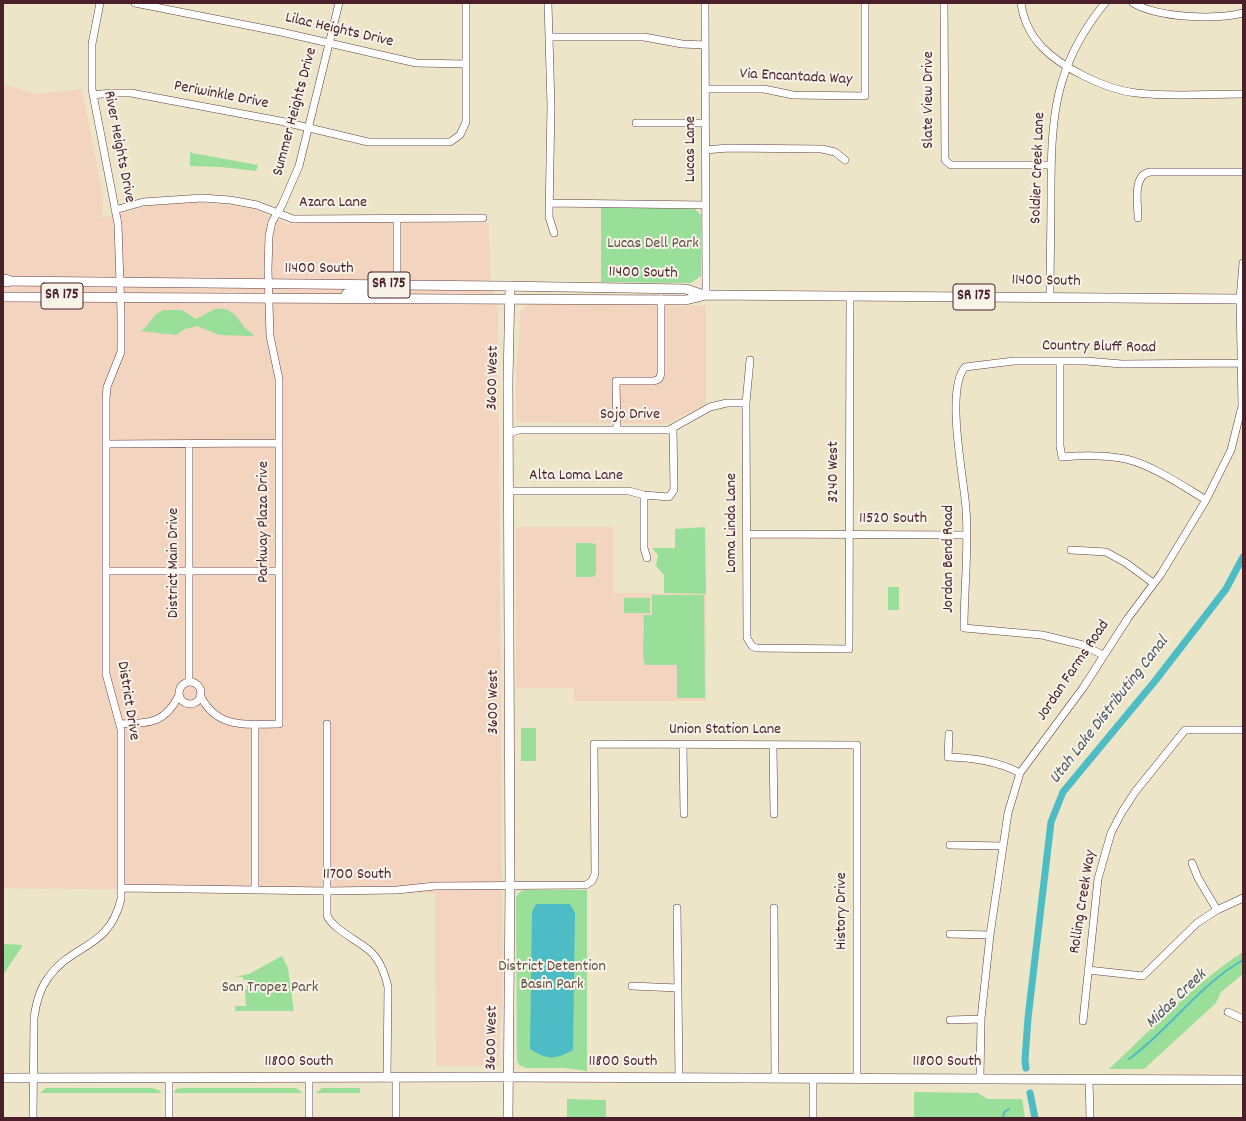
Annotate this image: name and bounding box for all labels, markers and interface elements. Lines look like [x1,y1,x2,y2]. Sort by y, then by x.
street label: Lilac Heights Drive [283,9,395,53]
street label: Summer Heights Drive [270,46,322,178]
street label: Slate View Drive [920,51,940,149]
street label: Via Encantada Way [739,65,853,91]
street label: Periwinkle Drive [172,77,270,115]
street label: River Heights Drive [98,89,138,205]
street label: Soldier Creek Lane [1027,112,1051,224]
street label: Lucas Lane [682,116,702,182]
street label: Azara Lane [299,194,367,214]
park label: Lucas Dell Park [607,235,699,255]
street label: 11400 South [284,260,354,280]
street label: 11400 South [608,264,678,284]
road number: SR 175 [368,272,410,298]
street label: 11400 South [1011,272,1081,292]
road number: SR 175 [41,283,83,309]
road number: SR 175 [953,284,995,310]
street label: Country Bluff Road [1042,337,1156,359]
street label: 3600 West [484,345,504,411]
street label: Sojo Drive [600,406,660,426]
street label: 3240 West [825,441,845,503]
street label: Parkway Plaza Drive [255,461,275,583]
street label: Alta Loma Lane [529,467,623,487]
street label: Loma Linda Lane [723,473,743,573]
street label: Jordan Bend Road [940,505,960,613]
street label: District Main Drive [165,508,185,618]
street label: 11520 South [859,510,927,530]
street label: Jordan Farms Road [1033,617,1115,725]
water label: Utah Lake Distributing Canal [1046,633,1174,789]
street label: District Drive [111,660,143,742]
street label: 3600 West [485,670,505,734]
street label: Union Station Lane [669,721,781,741]
street label: Rolling Creek Way [1066,849,1102,955]
street label: 11700 South [323,866,391,886]
street label: History Drive [833,872,853,950]
park label: District Detention Basin Park [498,958,606,996]
water label: Midas Creek [1142,966,1212,1034]
park label: San Tropez Park [222,979,318,999]
street label: 3600 West [483,1005,503,1071]
street label: 11800 South [265,1053,333,1073]
street label: 11800 South [589,1053,657,1073]
street label: 11800 South [913,1053,981,1073]

